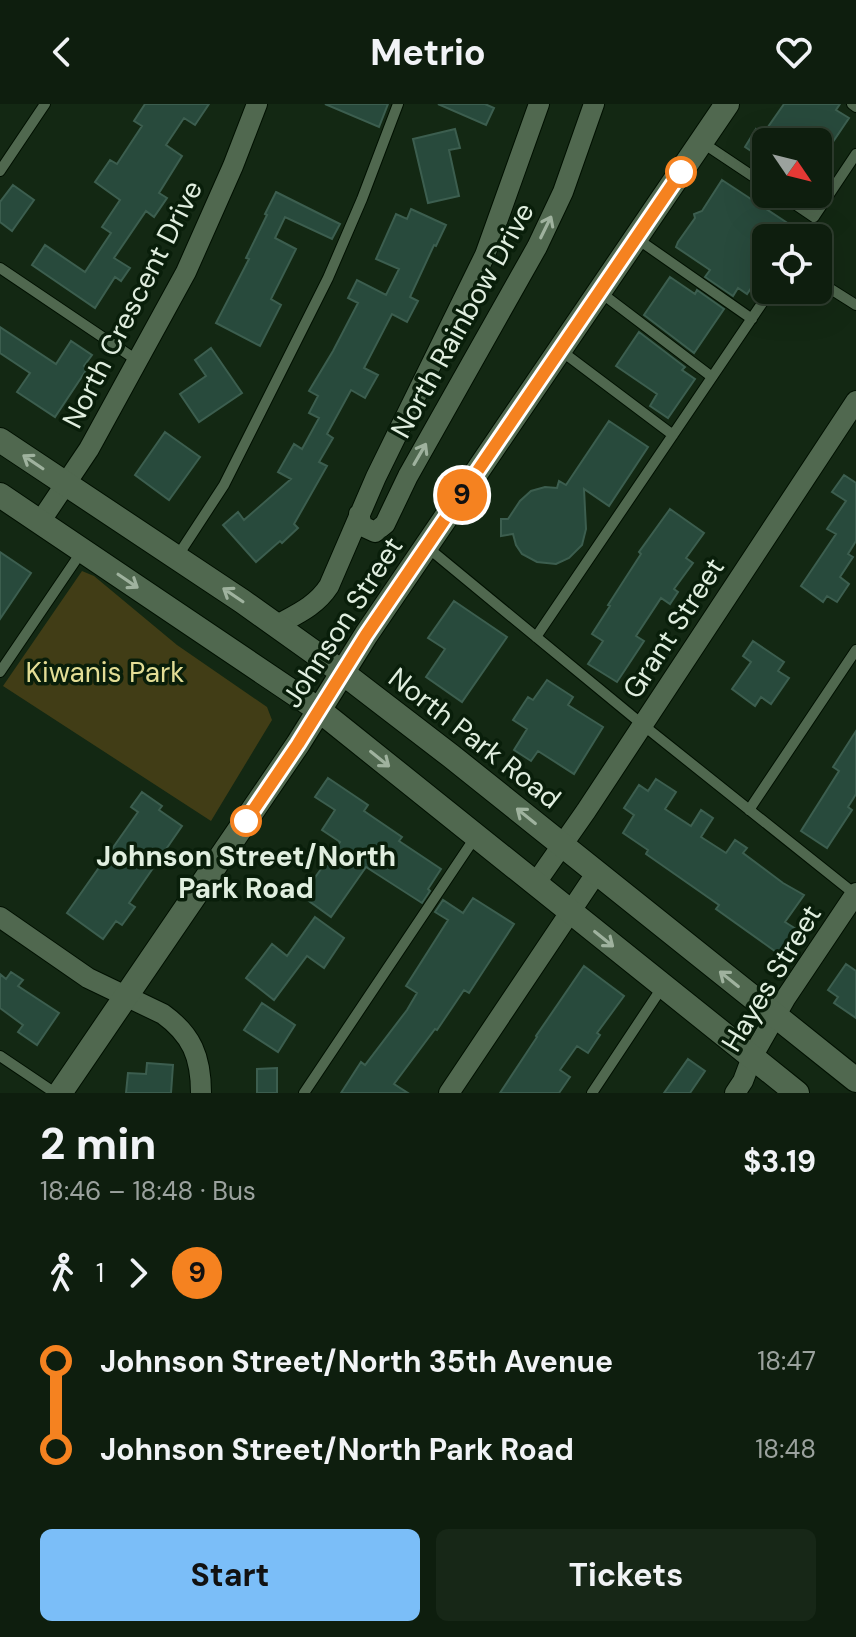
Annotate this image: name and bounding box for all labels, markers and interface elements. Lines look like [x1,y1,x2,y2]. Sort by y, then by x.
text: Metrio [370,29,486,76]
icon: back [40,30,84,74]
icon: heart [772,30,816,74]
north arrow [752,128,832,208]
map controls [752,128,832,304]
unlabelled marker [666,157,696,187]
street label: North Crescent Drive [54,174,211,434]
street label: North Rainbow Drive [382,196,543,445]
one-way arrow [539,215,554,239]
button: locate [752,224,832,304]
one-way arrow [412,443,428,466]
one-way arrow [22,454,44,470]
line badge: 9 [436,469,488,521]
text: 9 [453,476,471,513]
street label: Johnson Street [273,530,411,715]
street label: Grant Street [614,551,733,706]
one-way arrow [117,573,139,590]
one-way arrow [223,587,245,604]
park label: Kiwanis Park [26,654,184,691]
street label: North Park Road [381,660,568,817]
one-way arrow [369,750,390,768]
marker: Johnson Street/North Park Road [231,806,261,836]
one-way arrow [516,808,537,825]
place label: Johnson Street/North Park Road [96,838,396,907]
street label: Hayes Street [713,898,830,1058]
one-way arrow [593,931,614,948]
one-way arrow [719,970,740,988]
text: 2 min [40,1115,156,1173]
text: $3.19 [743,1142,816,1181]
text: 18:46 – 18:48 · Bus [40,1174,256,1208]
icon: walk [40,1251,84,1295]
icon: forward [116,1251,160,1295]
text: 9 [188,1254,206,1291]
text: 1 [96,1256,104,1290]
text: Johnson Street/North 35th Avenue [100,1342,613,1381]
text: 18:47 [757,1344,816,1378]
text: Johnson Street/North Park Road [100,1430,574,1469]
text: 18:48 [755,1432,816,1466]
button: Start [40,1529,420,1621]
button: Tickets [436,1529,816,1621]

